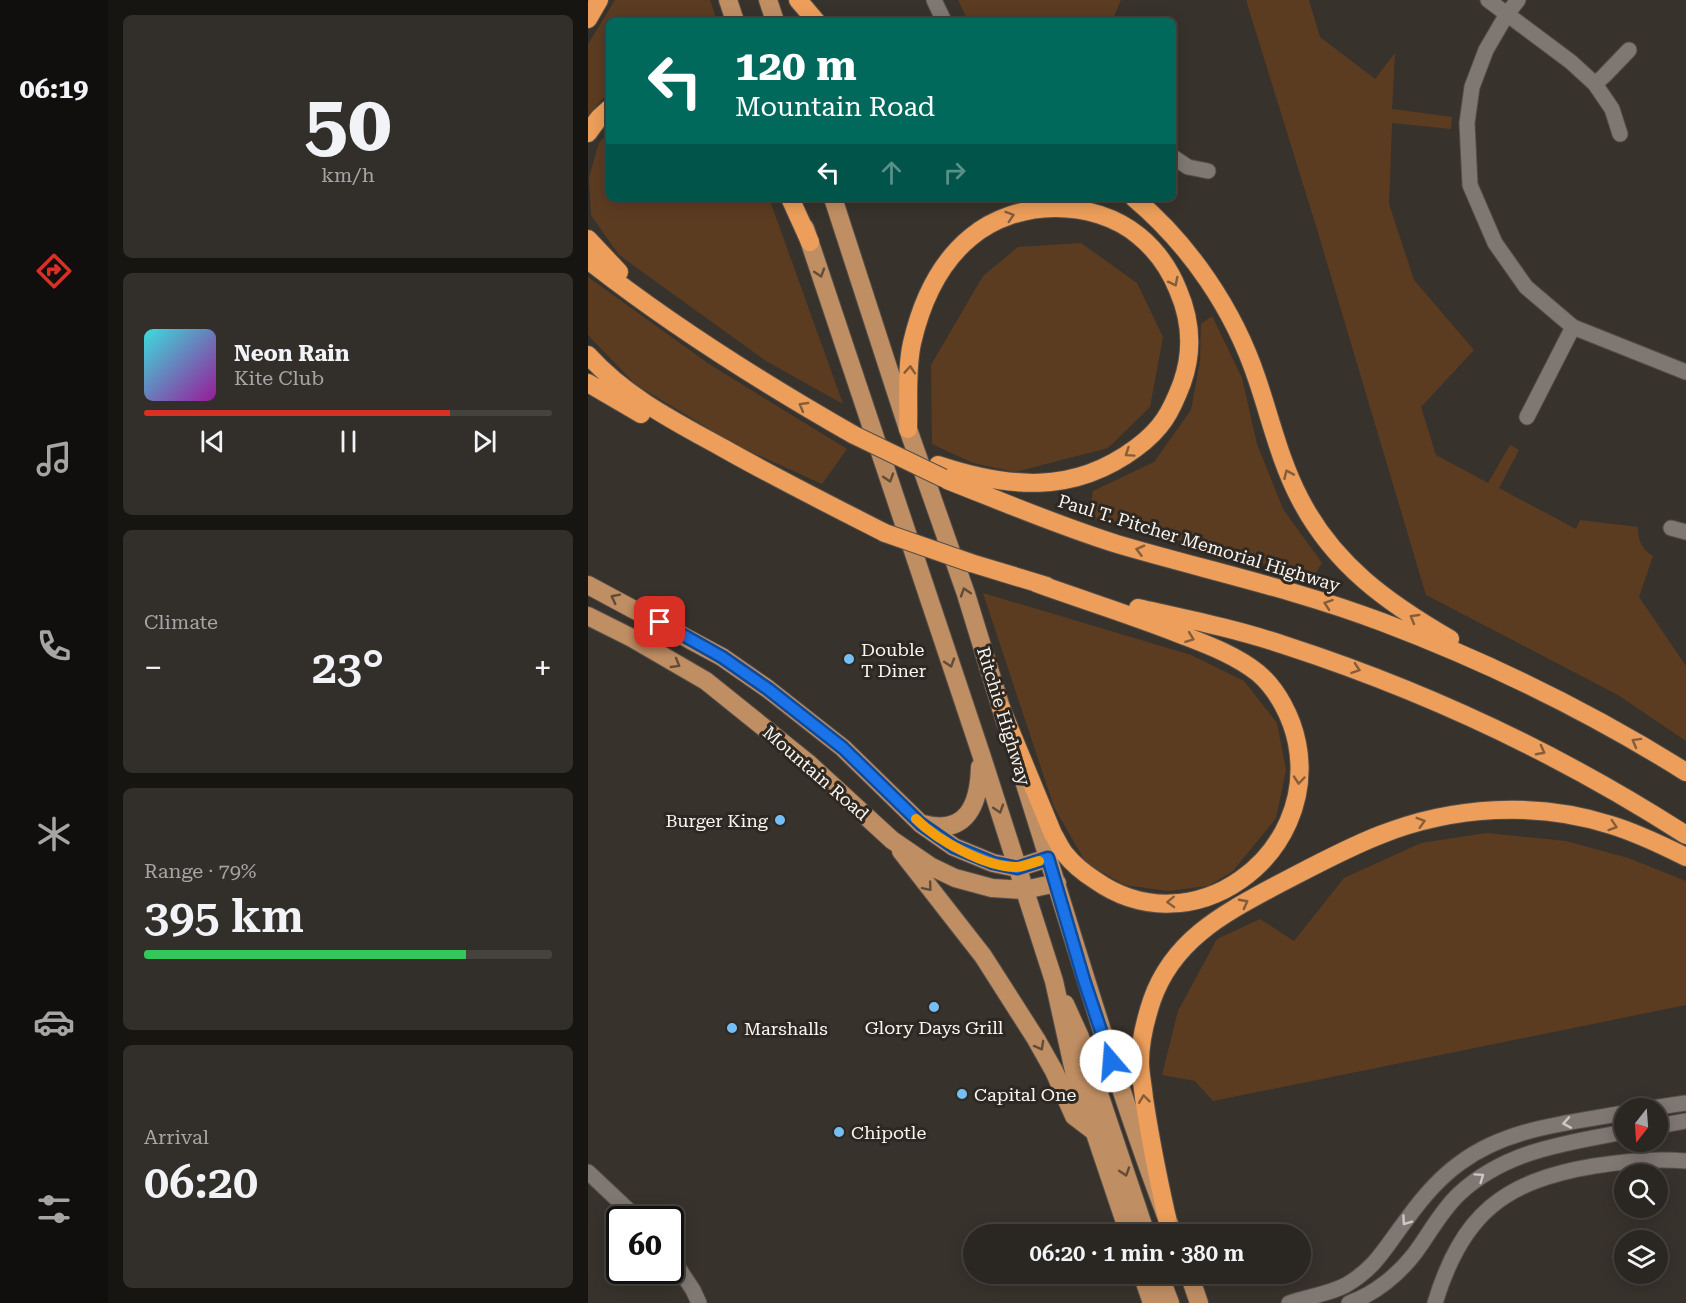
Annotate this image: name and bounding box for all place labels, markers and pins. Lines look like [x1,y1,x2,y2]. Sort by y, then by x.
pin [634,596,685,647]
place label: Double T Diner [861,639,926,681]
marker: Double T Diner [842,652,856,666]
place label: Burger King [665,810,769,831]
marker: Burger King [773,813,787,827]
marker: Glory Days Grill [927,1000,941,1014]
place label: Glory Days Grill [865,1017,1004,1038]
place label: Marshalls [744,1018,828,1039]
marker: Marshalls [725,1021,739,1035]
place label: Capital One [974,1084,1077,1105]
marker: Capital One [955,1087,969,1101]
place label: Chipotle [851,1122,926,1143]
marker: Chipotle [832,1125,846,1139]

